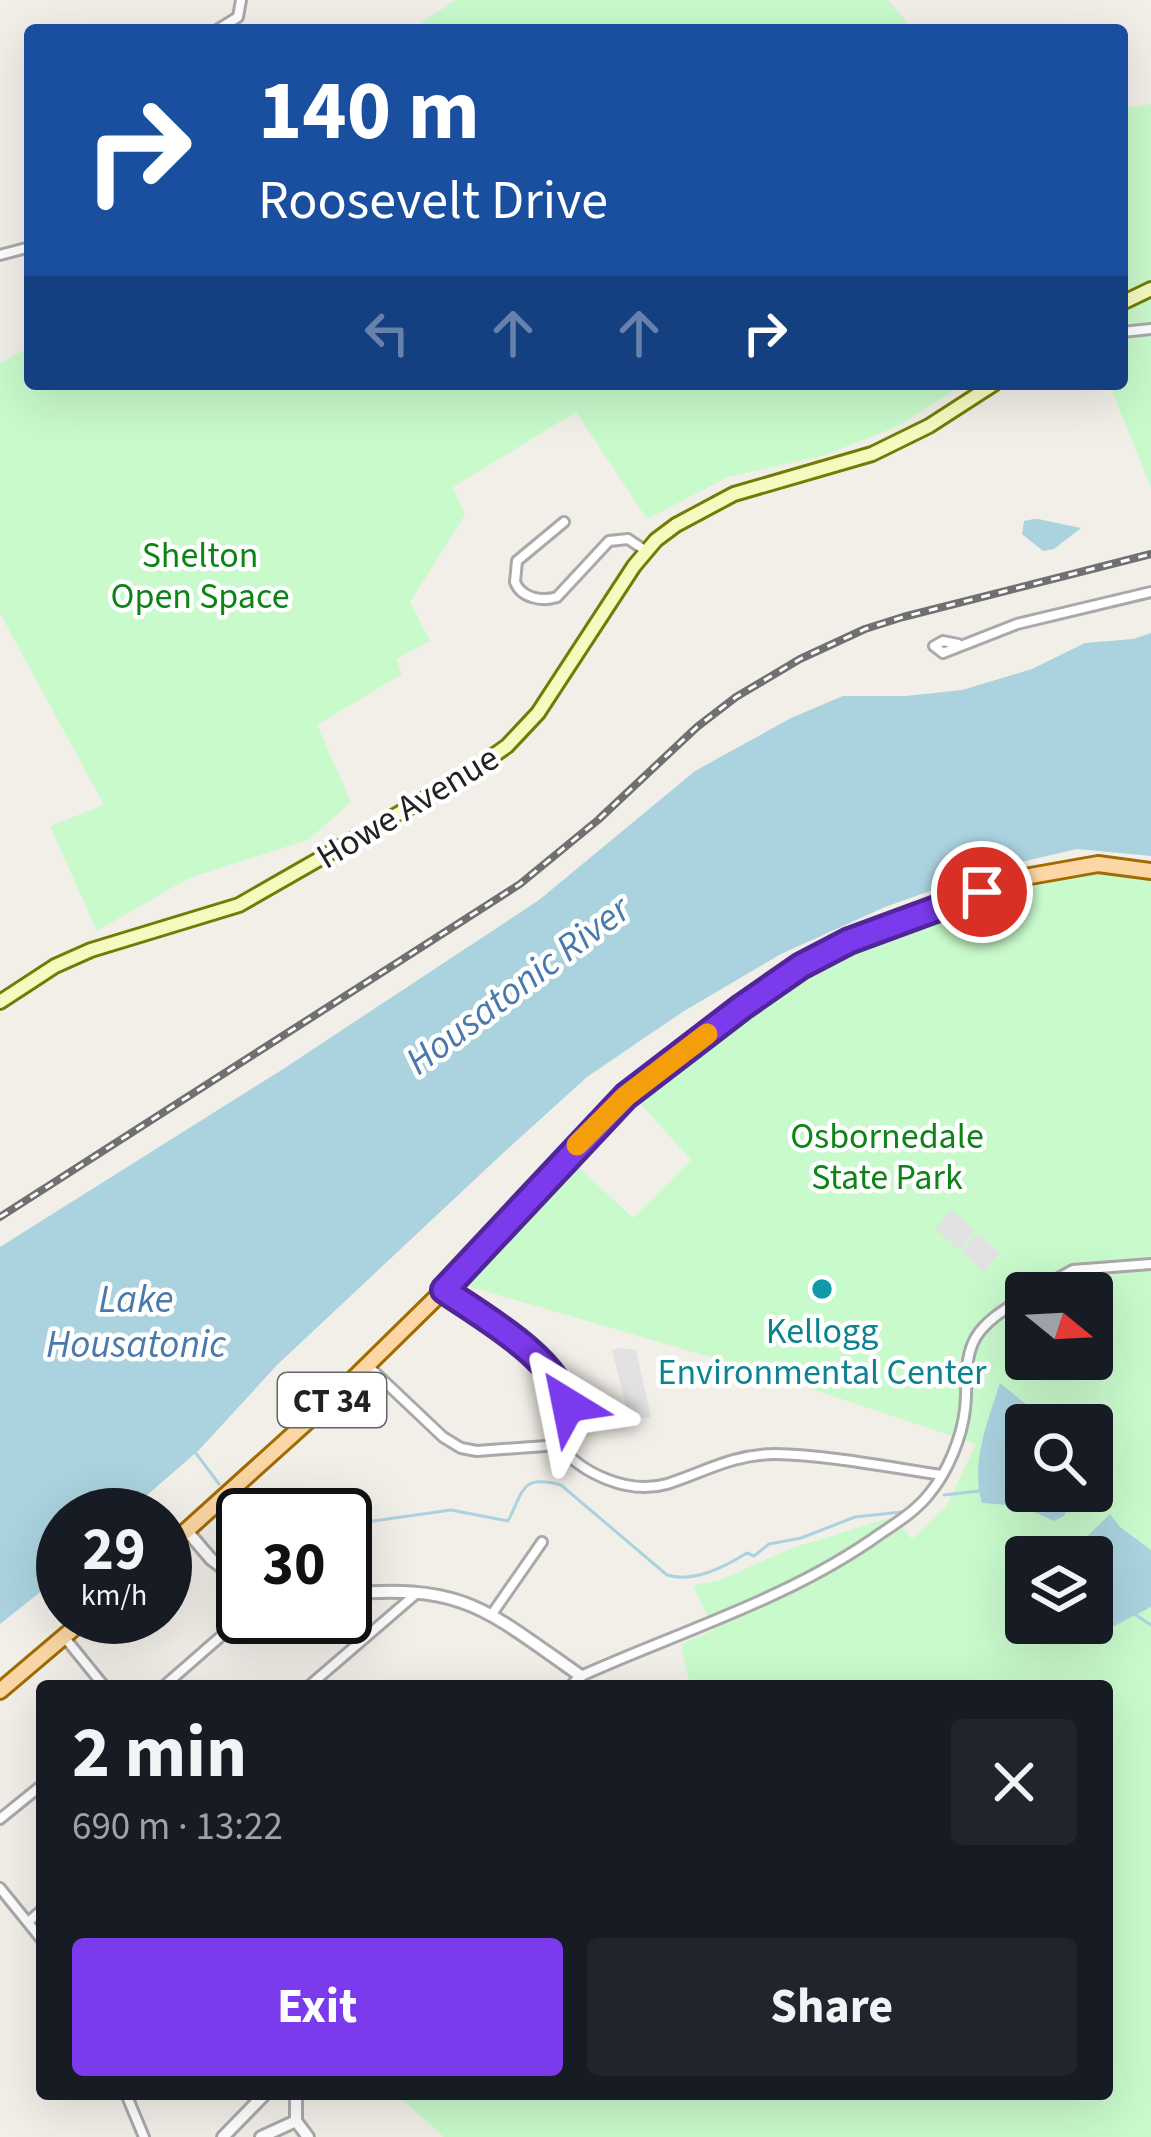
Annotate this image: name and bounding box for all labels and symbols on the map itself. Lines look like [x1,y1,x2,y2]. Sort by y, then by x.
park label: Shelton Open Space [111,530,290,622]
street label: Howe Avenue [307,733,509,882]
pin [931,841,1033,943]
water label: Housatonic River [394,882,644,1089]
park label: Osbornedale State Park [790,1111,984,1203]
water label: Lake Housatonic [46,1272,226,1373]
north arrow [1005,1272,1113,1380]
marker: Kellogg Environmental Center [809,1276,835,1302]
place label: Kellogg Environmental Center [657,1306,987,1398]
position arrow [505,1342,631,1468]
road number: CT 34 [278,1373,386,1427]
speed limit sign: 30 [216,1488,372,1644]

